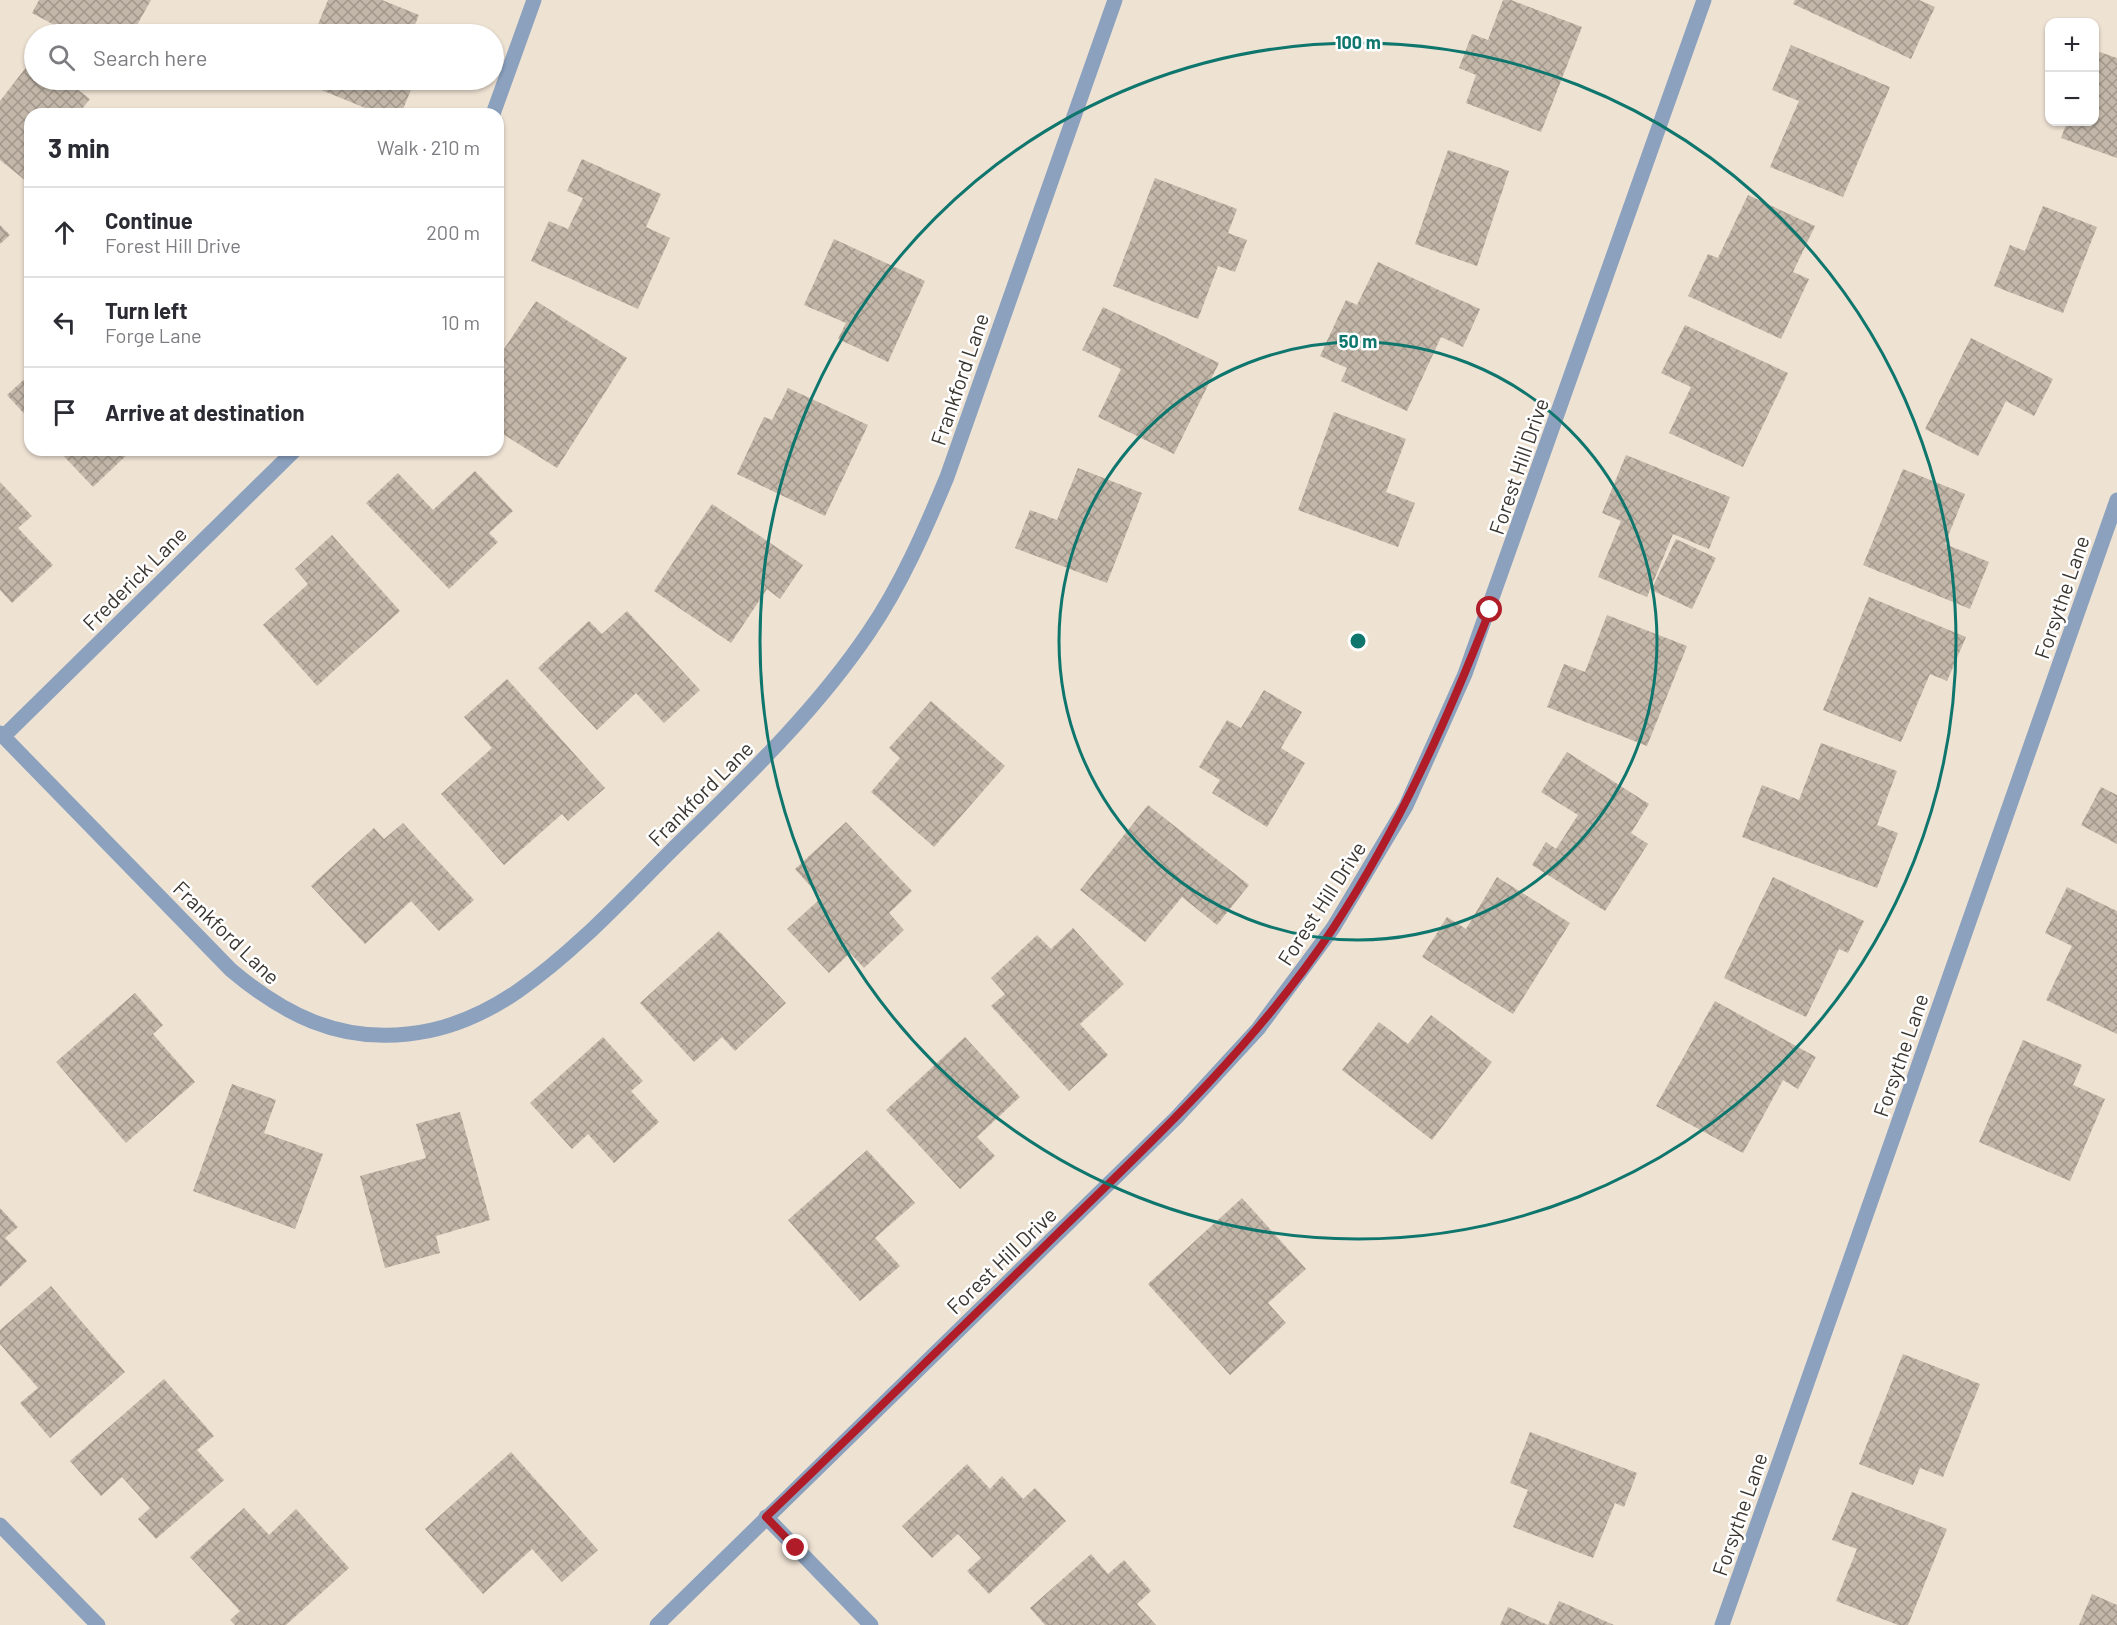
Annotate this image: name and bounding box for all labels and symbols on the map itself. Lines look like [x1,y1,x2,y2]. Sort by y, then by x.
text: 100 m [1335,31,1381,53]
street label: Frankford Lane [925,310,993,448]
text: 50 m [1339,330,1377,352]
street label: Forest Hill Drive [1483,394,1553,538]
street label: Frederick Lane [77,521,191,635]
street label: Forsythe Lane [2028,532,2094,662]
route start [1476,596,1502,622]
centre of rings [1348,631,1368,651]
street label: Frankford Lane [642,735,758,851]
street label: Forest Hill Drive [1272,836,1370,970]
street label: Frankford Lane [169,875,285,989]
street label: Forsythe Lane [1867,990,1933,1120]
street label: Forest Hill Drive [941,1201,1061,1319]
street label: Forsythe Lane [1706,1449,1772,1579]
route end [782,1534,808,1560]

